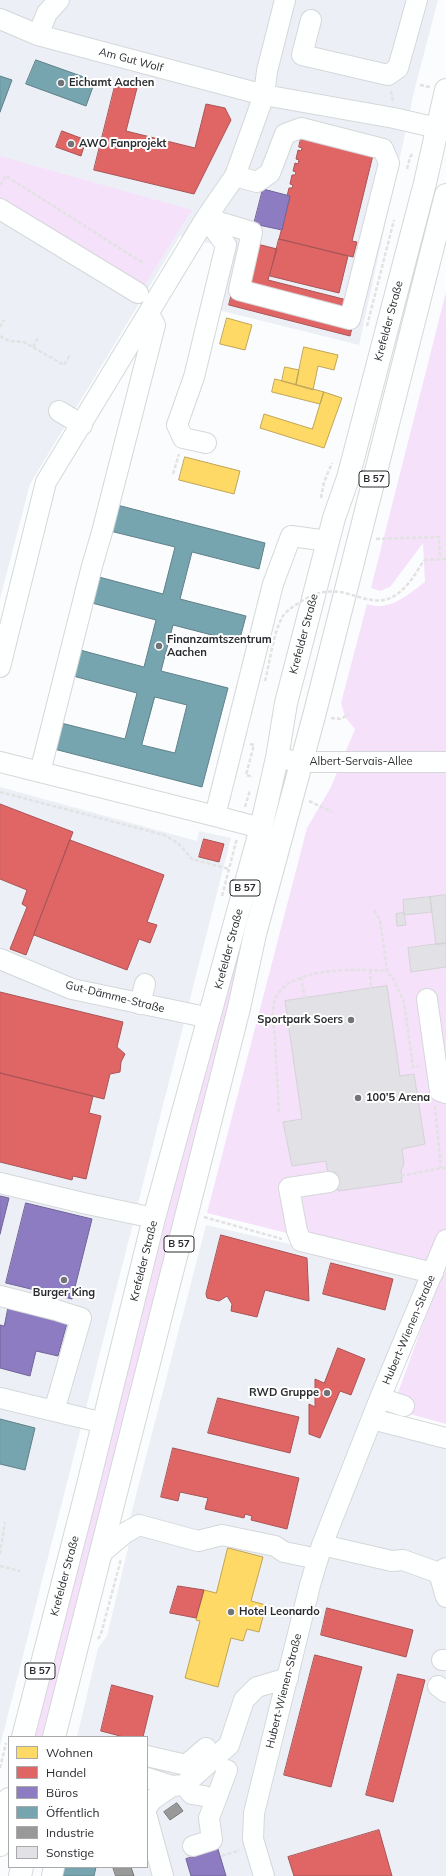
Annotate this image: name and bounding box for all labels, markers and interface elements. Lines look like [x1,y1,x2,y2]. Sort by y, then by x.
street label: Am Gut Wolf [97,45,165,75]
place label: Eichamt Aachen [69,76,154,90]
marker: Eichamt Aachen [56,78,66,88]
place label: AWO Fanprojekt [79,137,166,151]
marker: AWO Fanprojekt [66,139,76,149]
street label: Krefelder Straße [372,279,406,363]
road number: B 57 [359,471,389,487]
street label: Krefelder Straße [287,592,321,676]
place label: Finanzamtszentrum Aachen [167,633,272,659]
marker: Finanzamtszentrum Aachen [154,641,164,651]
street label: Albert-Servais-Allee [309,755,413,769]
road number: B 57 [230,880,260,896]
street label: Krefelder Straße [212,907,246,991]
street label: Gut-Dämme-Straße [64,978,166,1016]
place label: Sportpark Soers [257,1013,343,1027]
marker: Sportpark Soers [346,1015,356,1025]
place label: 100’5 Arena [366,1091,430,1105]
marker: 100’5 Arena [353,1093,363,1103]
street label: Krefelder Straße [128,1219,160,1303]
road number: B 57 [164,1236,194,1252]
street label: Hubert-Wienen-Straße [380,1273,438,1387]
marker: Burger King [59,1275,69,1285]
place label: Burger King [33,1286,95,1300]
place label: RWD Gruppe [249,1386,319,1400]
marker: RWD Gruppe [322,1388,332,1398]
street label: Krefelder Straße [48,1534,82,1618]
place label: Hotel Leonardo [239,1605,320,1619]
marker: Hotel Leonardo [226,1607,236,1617]
street label: Hubert-Wienen-Straße [263,1632,305,1750]
road number: B 57 [25,1663,55,1679]
legend [8,1736,148,1868]
text: Wohnen [46,1745,93,1760]
text: Handel [46,1765,86,1780]
text: Büros [46,1785,78,1800]
text: Öffentlich [46,1805,99,1820]
text: Industrie [46,1825,94,1840]
text: Sonstige [46,1845,94,1860]

